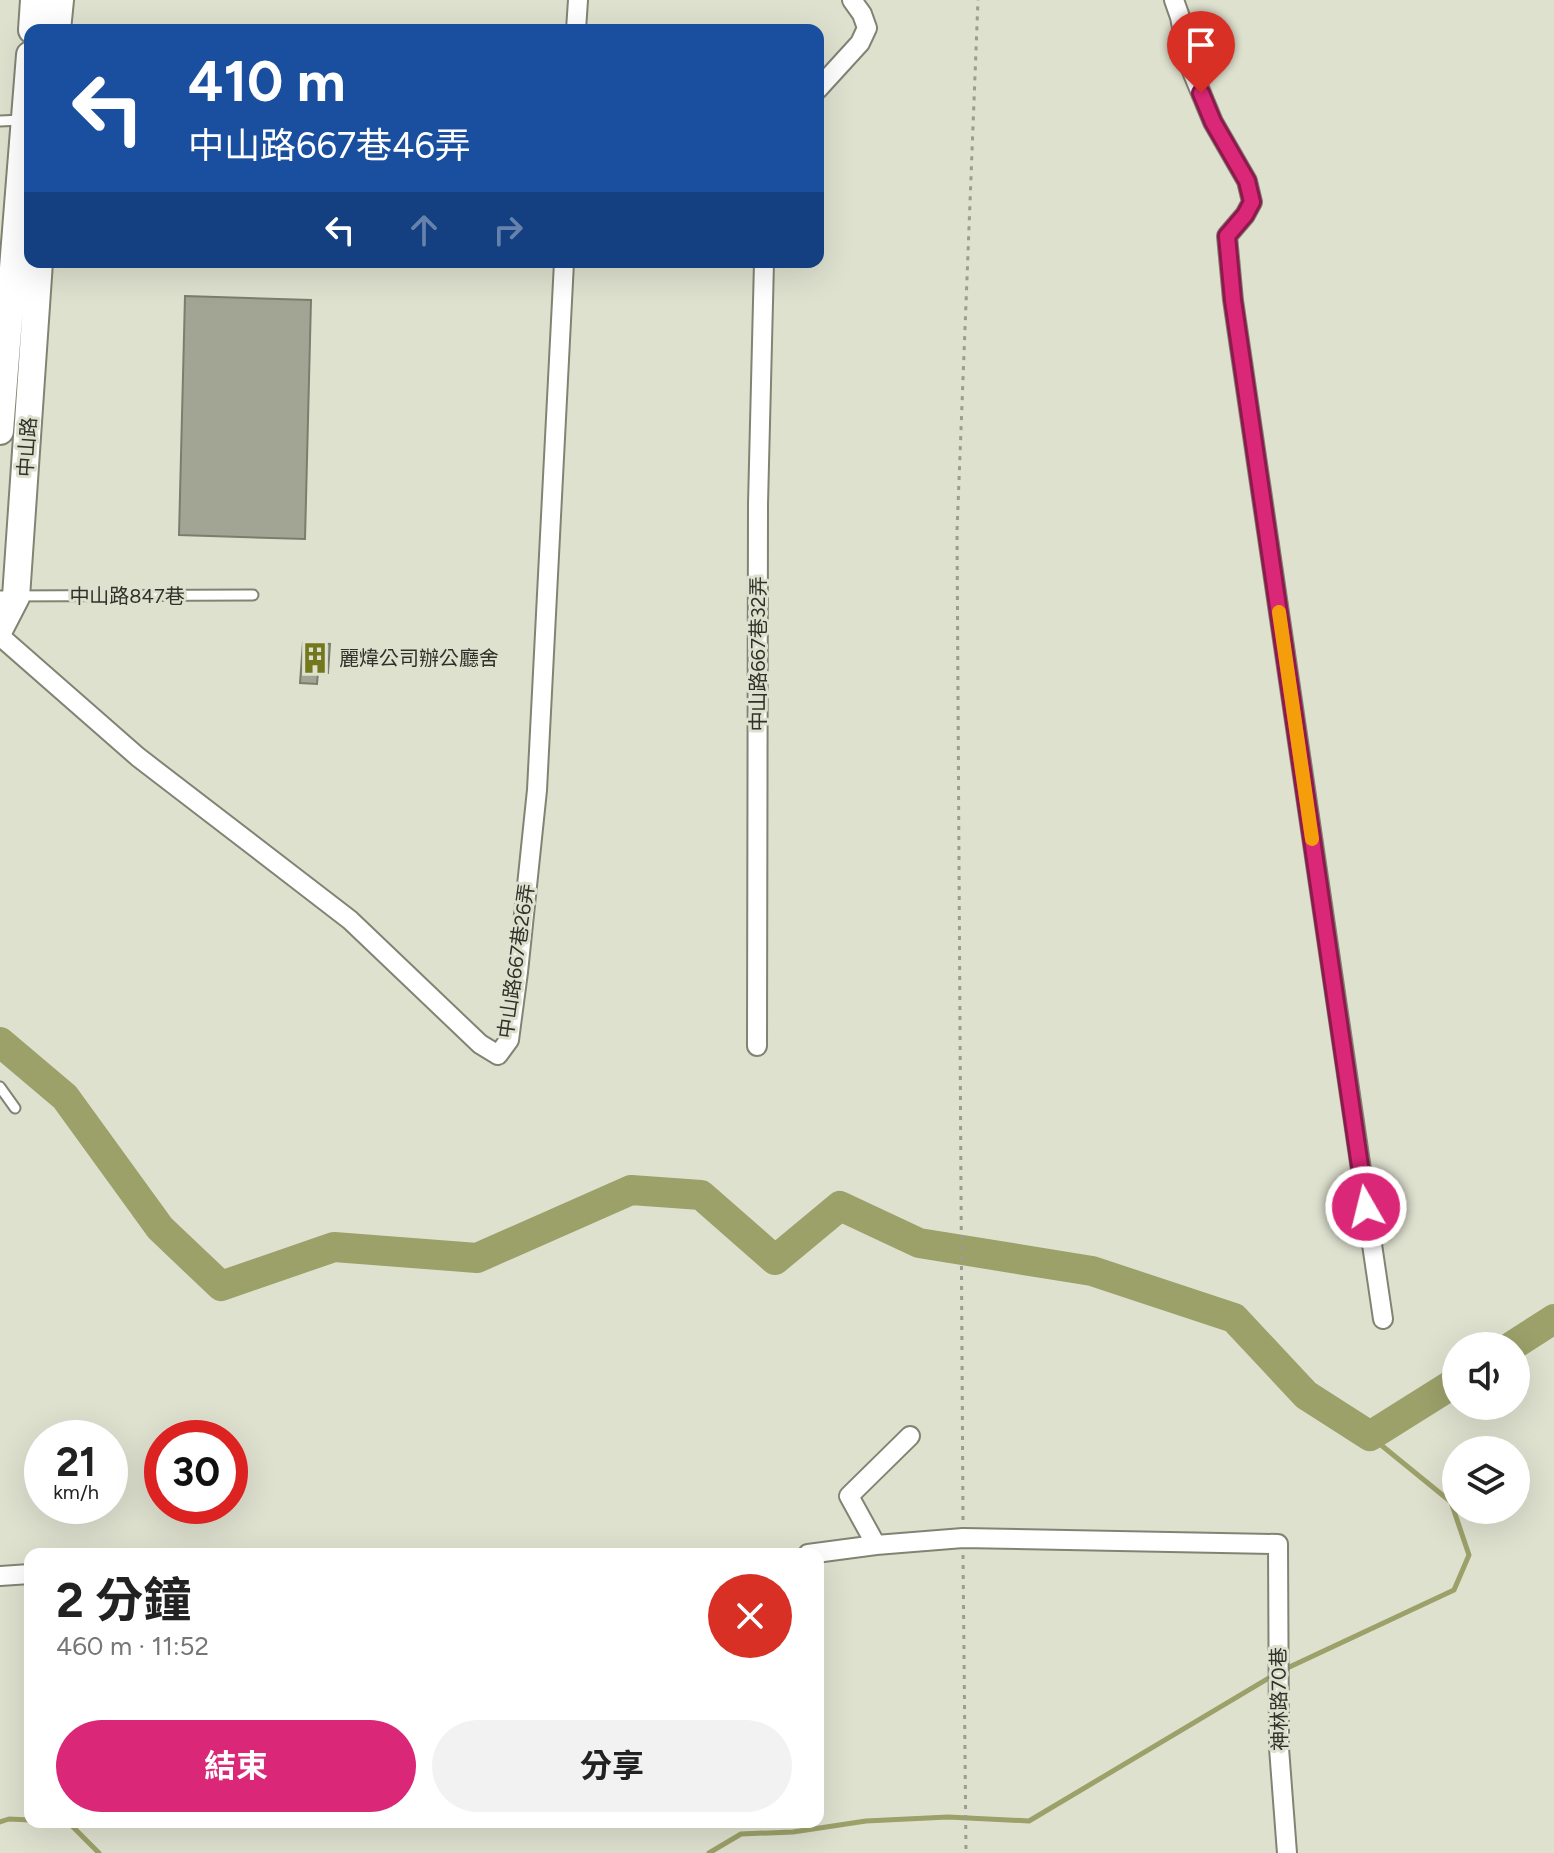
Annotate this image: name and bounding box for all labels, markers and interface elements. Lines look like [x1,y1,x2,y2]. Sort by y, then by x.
pin [1167,11,1235,93]
icon: arrive [1179,23,1223,67]
text: 410 m [188,48,346,115]
icon: left [56,56,160,160]
text: 中山路667巷46弄 [188,124,471,167]
icon: left [318,208,362,252]
icon: ahead [402,208,446,252]
icon: right [486,208,530,252]
street label: 中山路 [13,416,41,478]
street label: 中山路667巷32弄 [746,576,770,732]
street label: 中山路847巷 [69,584,185,608]
building icon: 麗煒公司辦公廳舍 [298,641,332,675]
place label: 麗煒公司辦公廳舍 [339,646,499,670]
street label: 中山路667巷26弄 [493,882,539,1040]
position arrow [1324,1165,1408,1249]
map controls [1442,1332,1530,1524]
button: sound [1442,1332,1530,1420]
speed limit sign: 30 [144,1420,248,1524]
button: layers [1442,1436,1530,1524]
text: 21 [56,1438,96,1486]
text: km/h [53,1480,99,1504]
text: 2 分鐘 [56,1571,191,1629]
button: close [708,1574,792,1658]
text: 460 m · 11:52 [56,1630,209,1662]
street label: 神林路70巷 [1266,1647,1292,1751]
button: 結束 [56,1720,416,1812]
button: 分享 [432,1720,792,1812]

